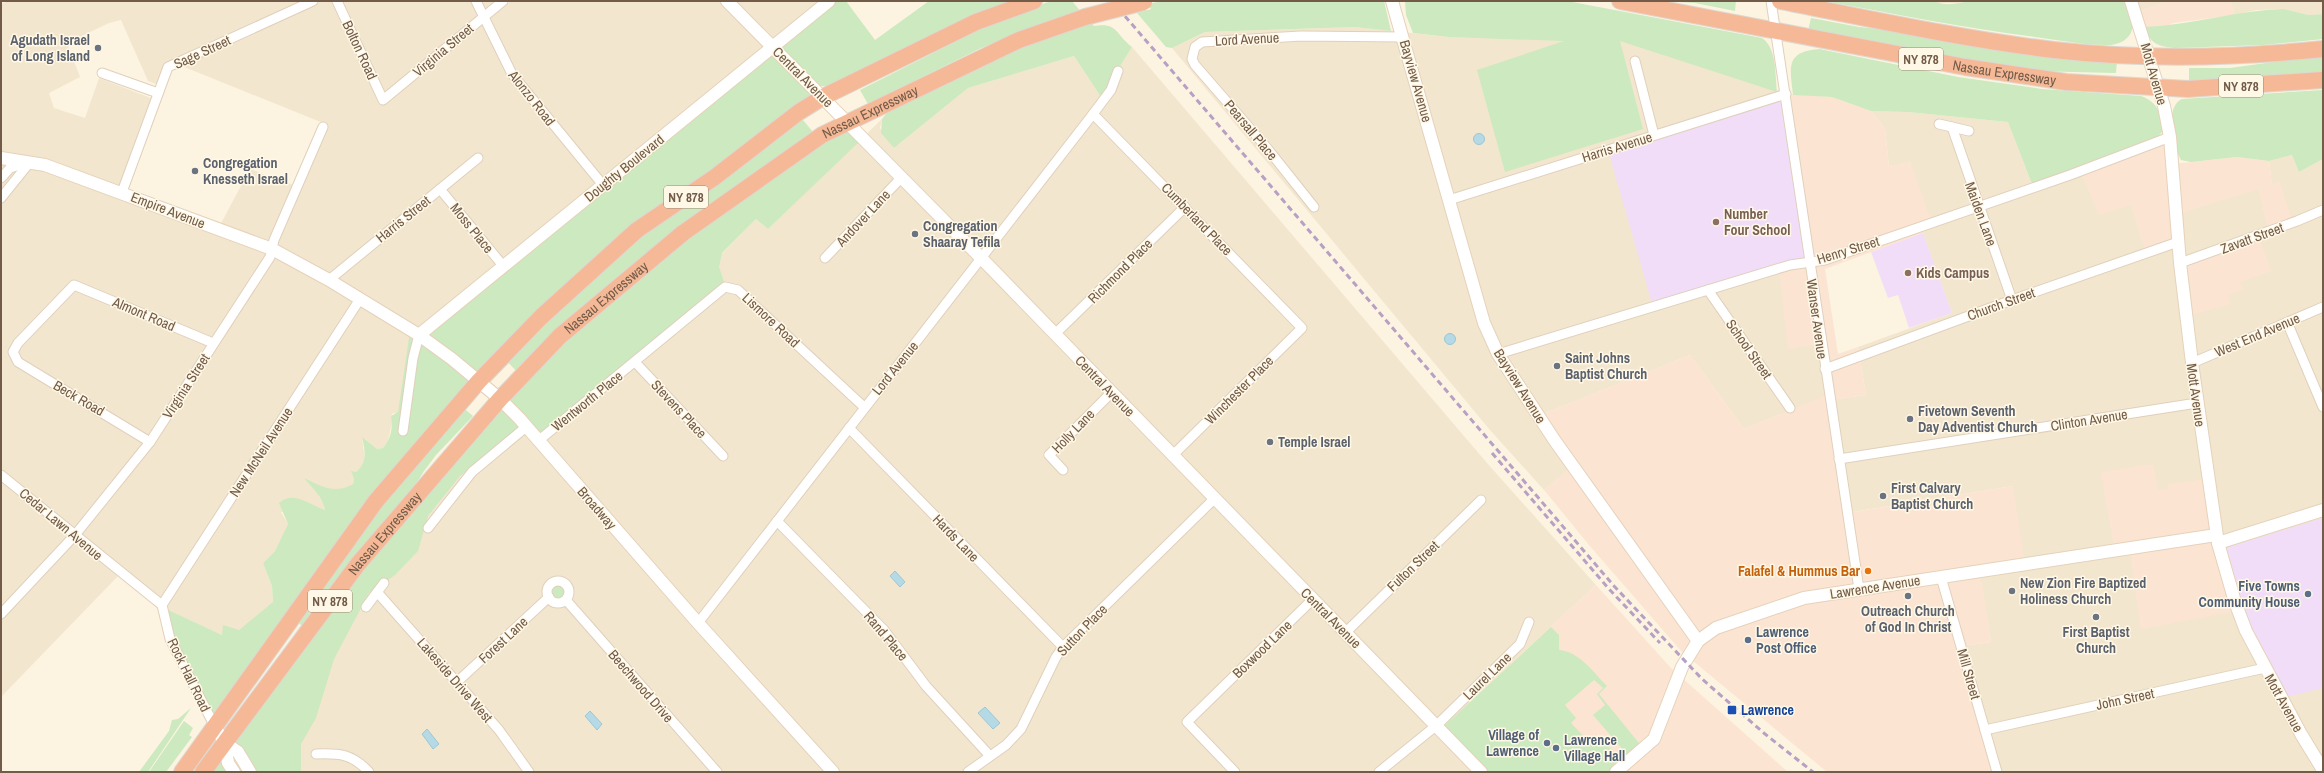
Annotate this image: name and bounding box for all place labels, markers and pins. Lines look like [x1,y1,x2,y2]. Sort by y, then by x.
place label: Agudath Israel of Long Island [10,31,90,65]
marker: Agudath Israel of Long Island [93,43,103,53]
place label: Congregation Knesseth Israel [203,154,288,188]
marker: Congregation Knesseth Israel [190,166,200,176]
place label: Number Four School [1724,205,1790,239]
place label: Congregation Shaaray Tefila [923,217,1001,251]
marker: Number Four School [1711,217,1721,227]
marker: Congregation Shaaray Tefila [910,229,920,239]
place label: Kids Campus [1916,264,1989,282]
marker: Kids Campus [1903,268,1913,278]
place label: Saint Johns Baptist Church [1565,349,1647,383]
marker: Saint Johns Baptist Church [1552,361,1562,371]
place label: Fivetown Seventh Day Adventist Church [1918,402,2038,436]
marker: Fivetown Seventh Day Adventist Church [1905,414,1915,424]
place label: Temple Israel [1278,433,1351,451]
marker: Temple Israel [1265,437,1275,447]
place label: First Calvary Baptist Church [1891,479,1973,513]
marker: First Calvary Baptist Church [1878,491,1888,501]
place label: Falafel & Hummus Bar [1738,562,1861,580]
marker: Falafel & Hummus Bar [1863,566,1873,576]
place label: New Zion Fire Baptized Holiness Church [2020,574,2146,608]
place label: Five Towns Community House [2199,577,2300,611]
marker: New Zion Fire Baptized Holiness Church [2007,586,2017,596]
marker: Five Towns Community House [2303,589,2313,599]
marker: Outreach Church of God In Christ [1903,591,1913,601]
place label: Outreach Church of God In Christ [1861,602,1955,636]
marker: First Baptist Church [2091,612,2101,622]
place label: Lawrence Post Office [1756,623,1817,657]
place label: First Baptist Church [2063,623,2130,657]
marker: Lawrence Post Office [1743,635,1753,645]
place label: Lawrence [1741,701,1794,719]
marker: Lawrence [1726,704,1738,716]
place label: Village of Lawrence [1486,726,1539,760]
place label: Lawrence Village Hall [1564,731,1625,765]
marker: Village of Lawrence [1542,738,1552,748]
marker: Lawrence Village Hall [1551,743,1561,753]

